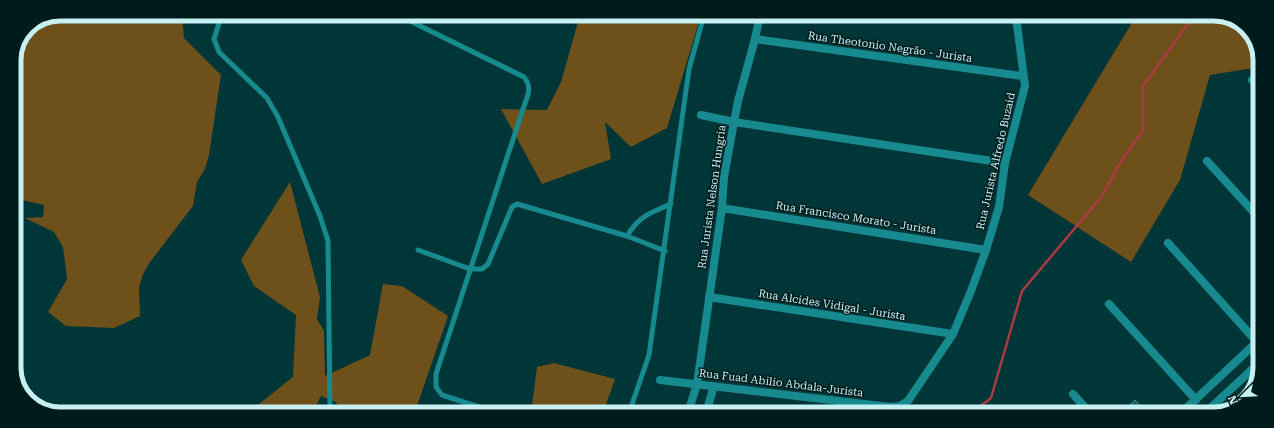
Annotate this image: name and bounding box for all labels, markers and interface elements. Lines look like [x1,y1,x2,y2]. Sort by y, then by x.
street label: Rua Theotonio Negrão - Jurista [807,29,973,65]
street label: Rua Jurista Alfredo Buzaid [974,91,1018,231]
street label: Rua Jurista Nelson Hungria [695,124,729,270]
street label: Rua Francisco Morato - Jurista [775,199,937,237]
street label: Rua Alcides Vidigal - Jurista [757,287,907,323]
street label: Rua Fuad Abilio Abdala-Jurista [698,366,864,400]
north arrow [1222,376,1262,416]
text: N [1225,393,1241,406]

